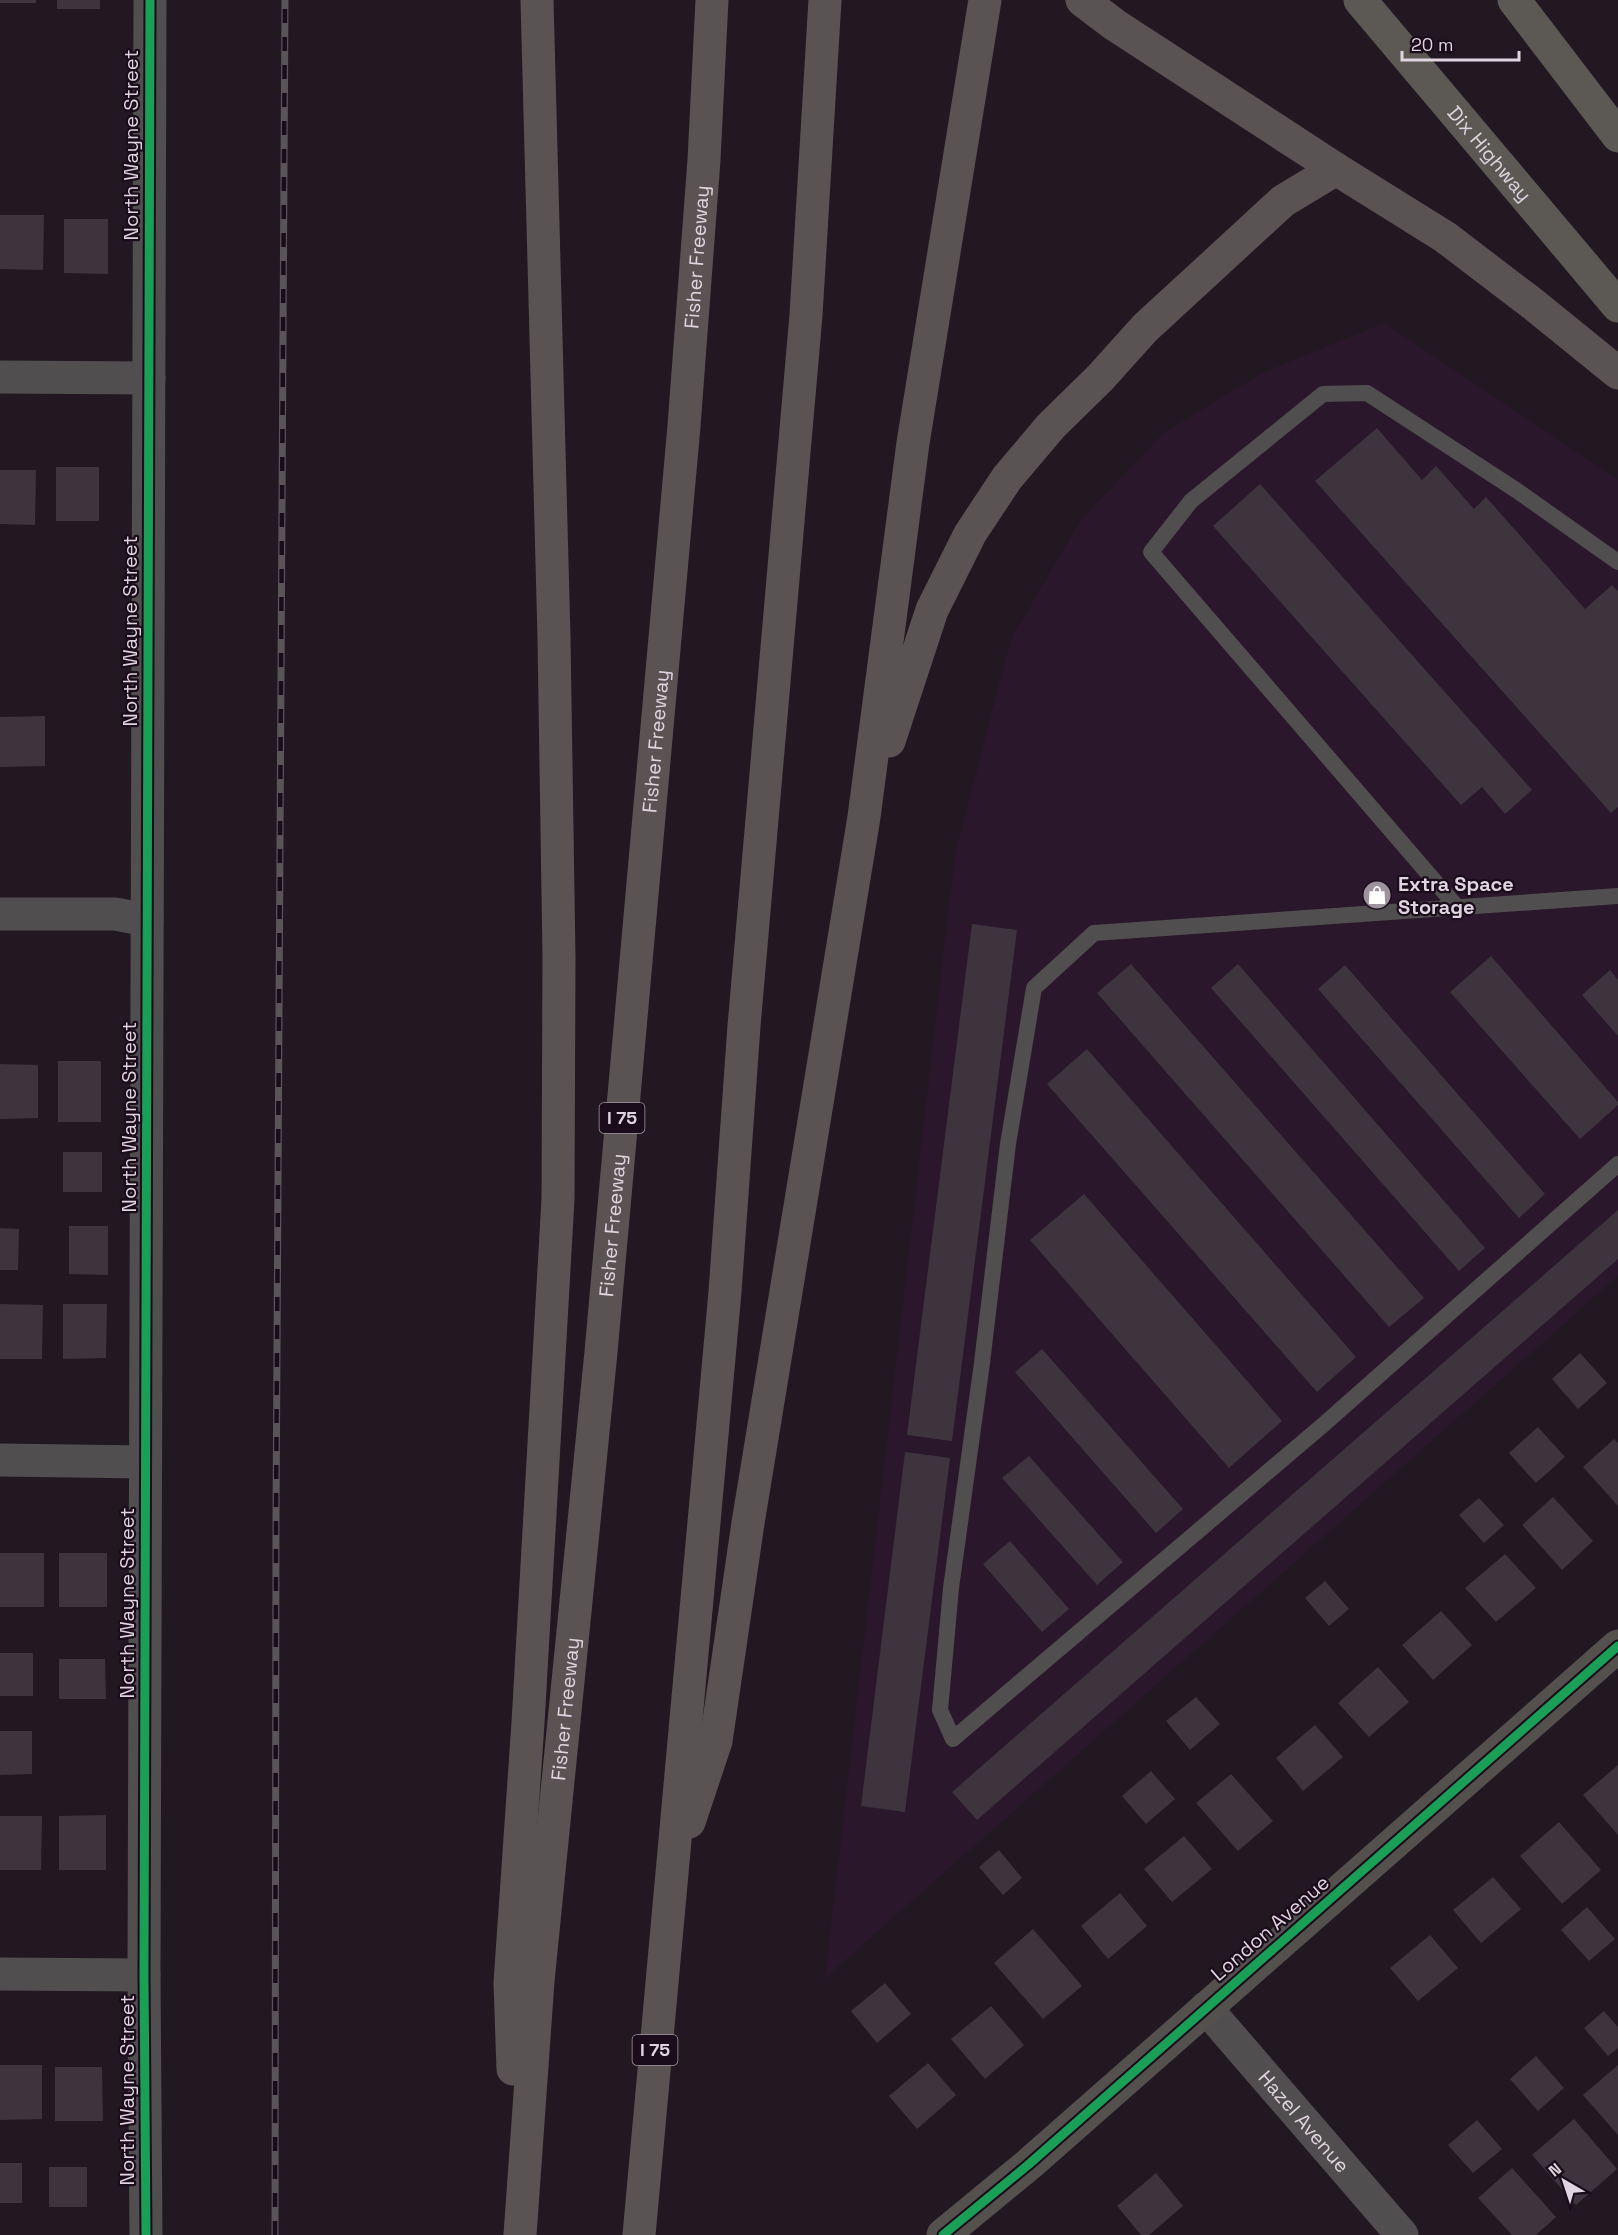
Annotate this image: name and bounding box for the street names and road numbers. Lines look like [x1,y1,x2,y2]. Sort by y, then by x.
street label: North Wayne Street [118,50,144,240]
street label: Dix Highway [1442,100,1537,207]
street label: Fisher Freeway [678,184,715,330]
street label: North Wayne Street [117,536,143,726]
street label: Fisher Freeway [636,668,675,814]
street label: North Wayne Street [116,1022,142,1212]
road number: I 75 [600,1103,644,1133]
street label: Fisher Freeway [593,1152,632,1298]
street label: North Wayne Street [114,1508,140,1698]
street label: Fisher Freeway [545,1636,585,1782]
street label: London Avenue [1205,1869,1335,1987]
street label: North Wayne Street [114,1995,140,2185]
road number: I 75 [632,2035,678,2065]
street label: Hazel Avenue [1253,2065,1355,2178]

